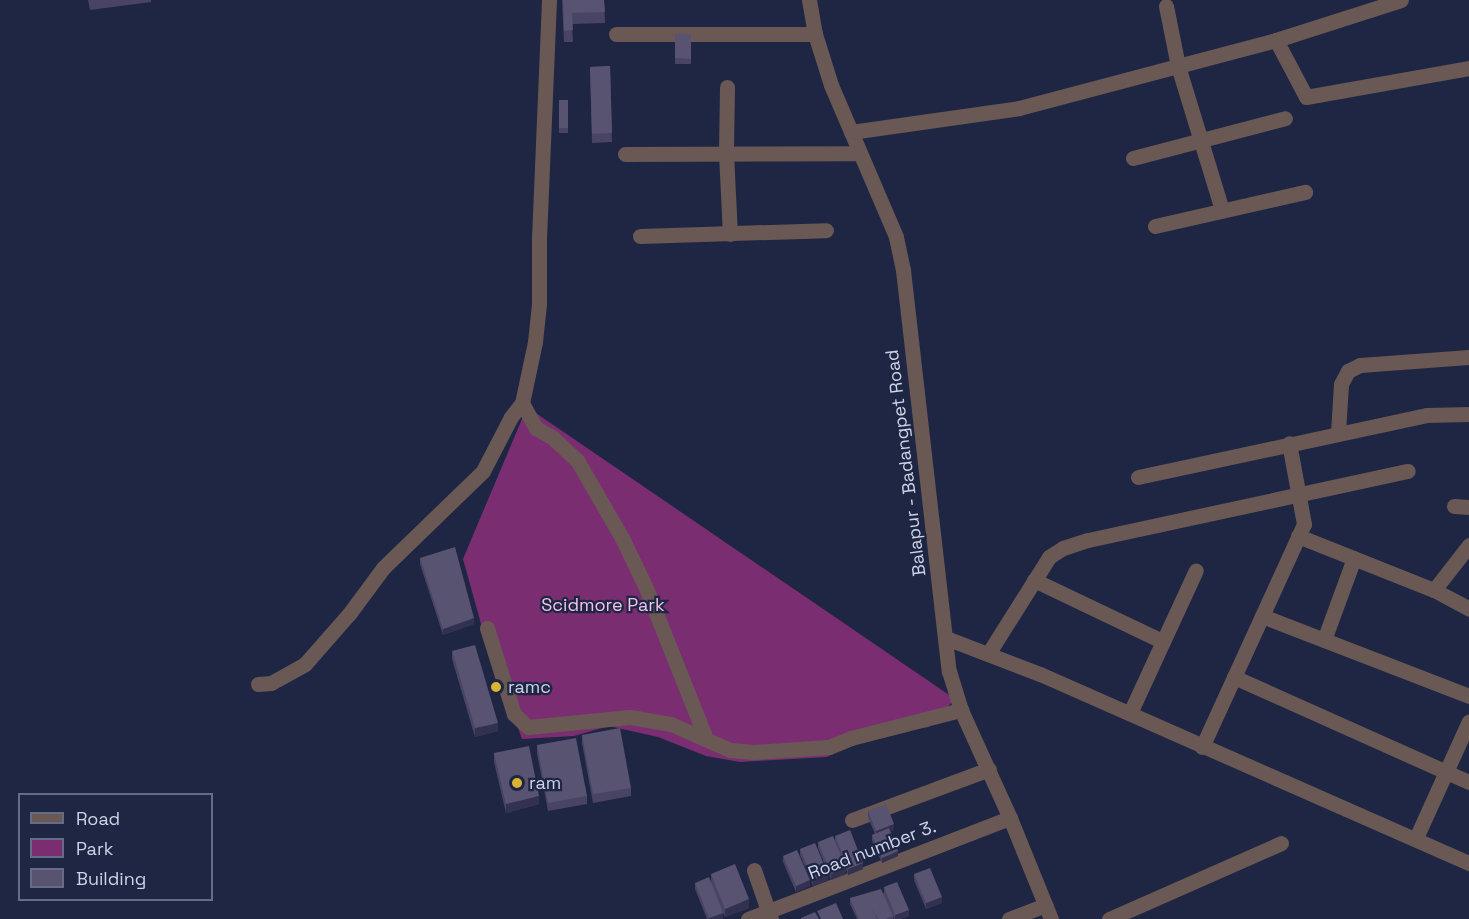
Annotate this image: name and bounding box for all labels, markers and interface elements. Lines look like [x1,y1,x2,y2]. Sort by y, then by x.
street label: Balapur - Badangpet Road [881,348,931,578]
park label: Scidmore Park [541,594,665,616]
place label: ramc [508,676,551,698]
marker: ramc [489,680,503,694]
place label: ram [529,772,561,794]
marker: ram [510,776,524,790]
legend [18,793,213,901]
text: Road [76,807,120,830]
street label: Road number 3. [805,816,939,884]
text: Park [76,837,113,860]
text: Building [76,867,146,890]

